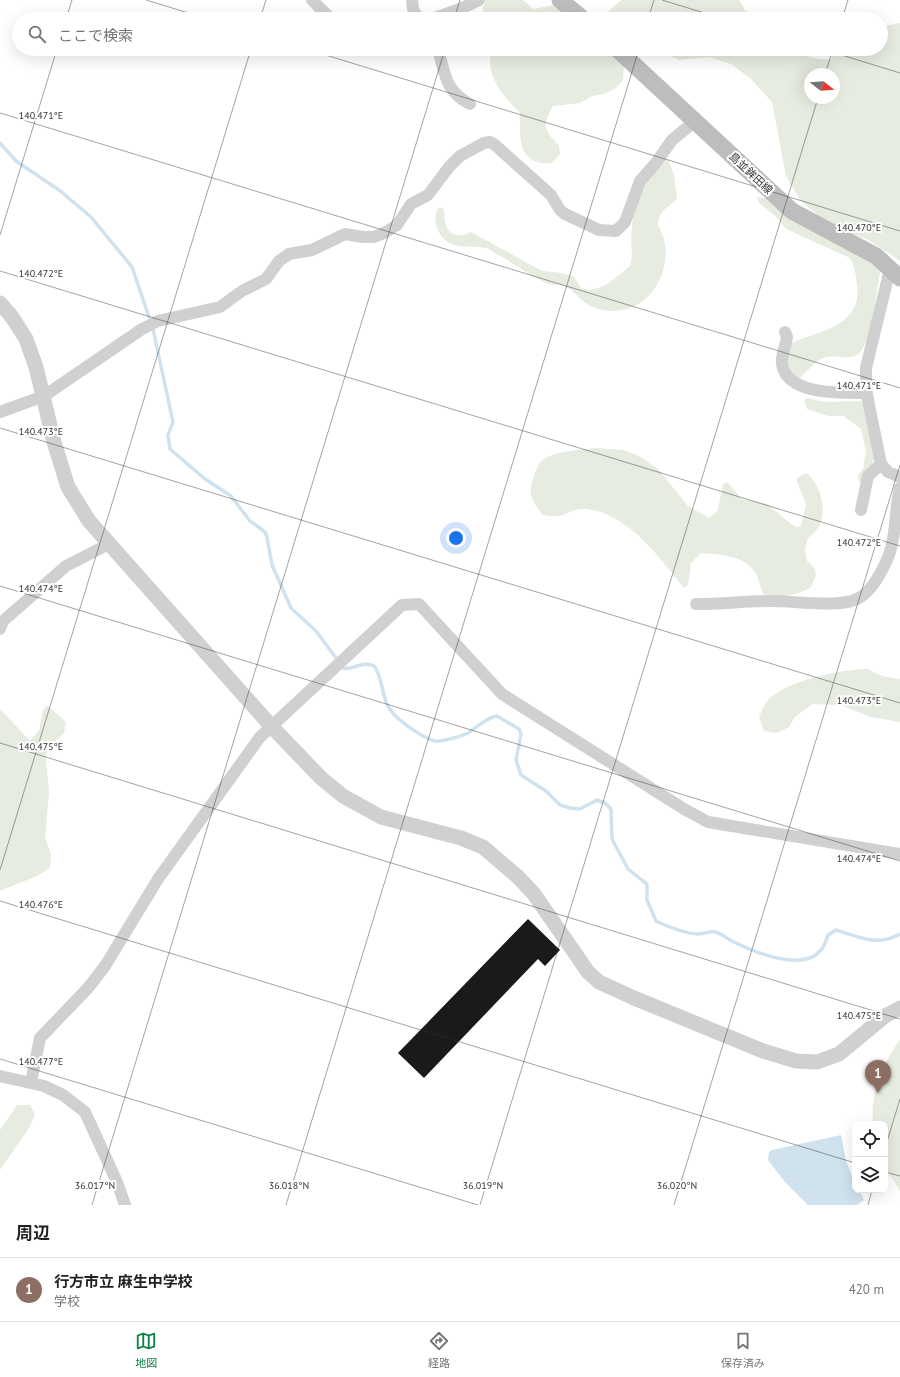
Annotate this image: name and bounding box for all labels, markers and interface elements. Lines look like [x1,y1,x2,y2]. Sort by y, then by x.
search box [12,12,888,56]
icon: search [26,23,48,45]
text: ここで検索 [58,26,133,45]
north arrow [804,68,840,104]
text: 140.471°E [19,109,63,122]
street label: 島並鉾田線 [726,149,776,197]
text: 140.470°E [837,221,881,234]
text: 140.472°E [19,267,63,280]
text: 140.471°E [837,379,881,392]
text: 140.473°E [19,425,63,438]
your location [446,528,466,548]
text: 140.472°E [837,536,881,549]
text: 140.474°E [19,582,63,595]
text: 140.473°E [837,694,881,707]
text: 140.475°E [19,740,63,753]
text: 140.474°E [837,852,881,865]
text: 140.476°E [19,898,63,911]
text: 140.475°E [837,1009,881,1022]
text: 140.477°E [19,1055,63,1068]
pin: 1 [865,1060,891,1093]
map controls [852,1121,888,1193]
button: locate [852,1121,888,1157]
button: layers [852,1157,888,1193]
text: 36.017°N [75,1179,115,1192]
text: 36.018°N [269,1179,309,1192]
text: 36.019°N [463,1179,503,1192]
text: 36.020°N [657,1179,697,1192]
text: 周辺 [16,1222,50,1244]
text: 行方市立 麻生中学校 [54,1272,193,1291]
text: 1 [25,1281,33,1298]
text: 420 m [849,1281,884,1298]
text: 学校 [54,1293,80,1310]
tab: 地図 [135,1330,157,1370]
tab: 経路 [428,1330,450,1370]
tab: 保存済み [721,1330,765,1370]

